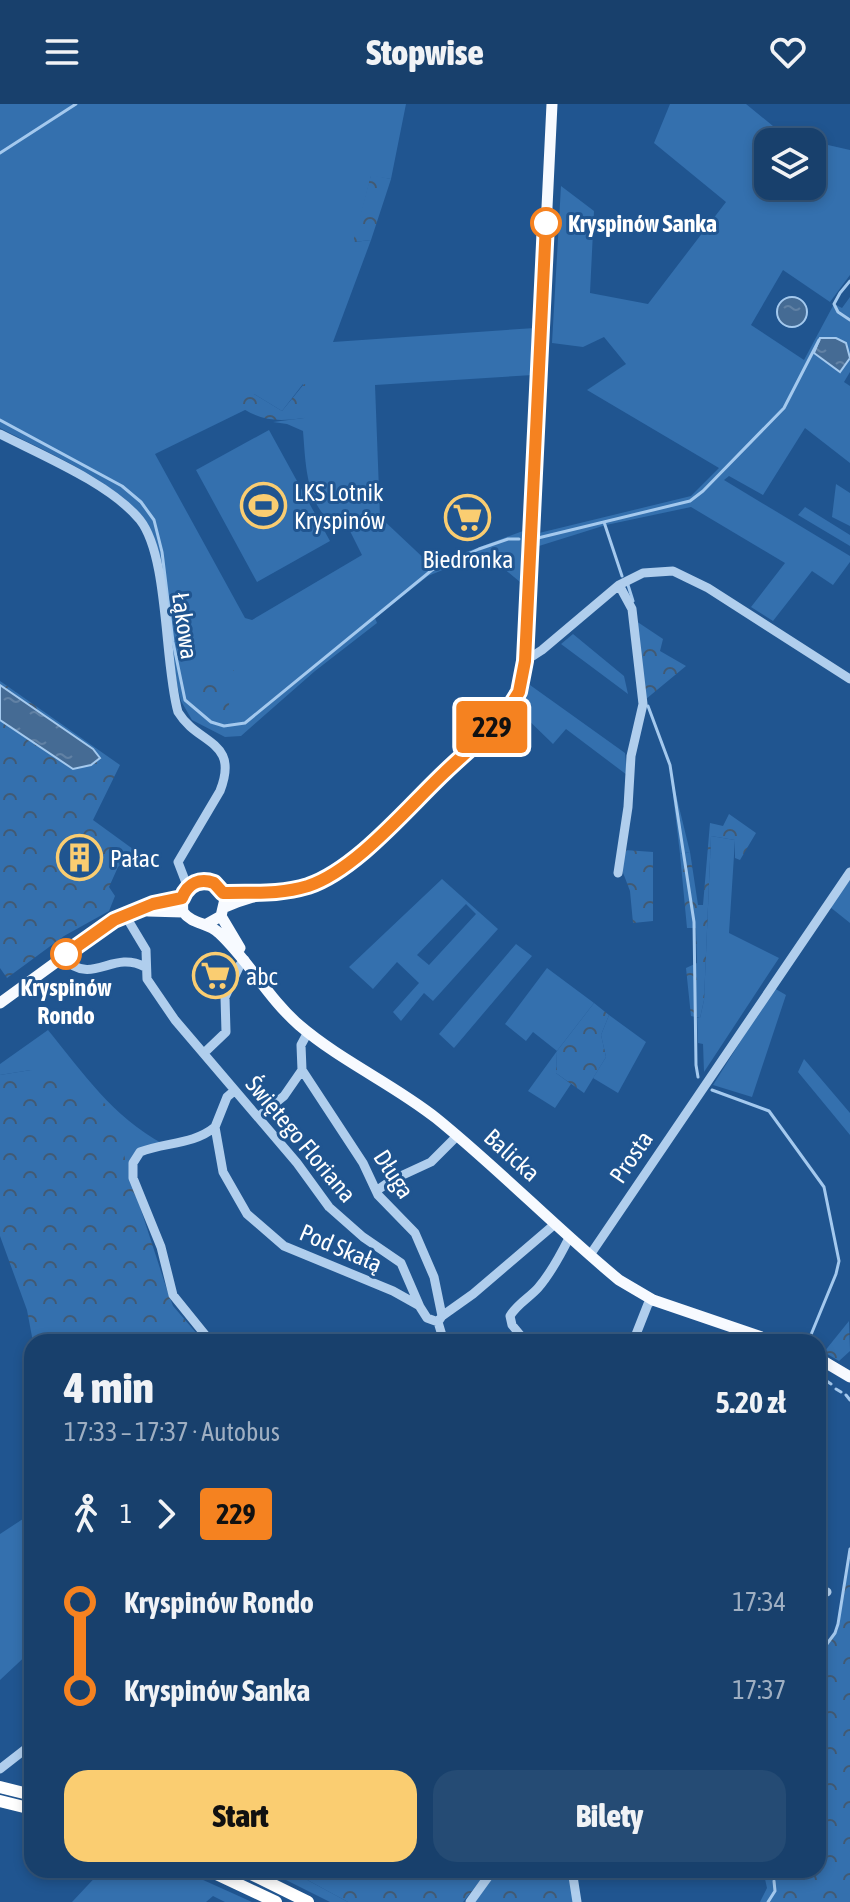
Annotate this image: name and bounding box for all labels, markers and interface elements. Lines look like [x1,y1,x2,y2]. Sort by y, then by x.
icon: menu [40,30,84,74]
icon: heart [766,30,810,74]
text: Stopwise [366,31,484,73]
map controls [754,128,826,200]
button: layers [754,128,826,200]
marker: Kryspinów Sanka [531,208,561,238]
place label: Kryspinów Sanka [568,210,717,237]
place label: LKS Lotnik Kryspinów [294,479,385,534]
sports icon: LKS Lotnik Kryspinów [239,482,287,530]
supermarket icon: Biedronka [444,493,492,541]
place label: Biedronka [423,546,513,573]
street label: Łąkowa [167,591,203,661]
line badge: 229 [446,701,538,753]
text: 229 [472,711,512,743]
building icon: Pałac [55,834,103,882]
place label: Pałac [110,845,159,872]
marker: Kryspinów Rondo [51,939,81,969]
supermarket icon: abc [191,952,239,1000]
place label: abc [246,963,278,990]
place label: Kryspinów Rondo [20,974,112,1029]
street label: Świętego Floriana [240,1070,362,1208]
street label: Balicka [479,1123,545,1187]
street label: Prosta [604,1126,658,1188]
street label: Długa [368,1145,420,1203]
street label: Pod Skałą [296,1219,386,1277]
text: 4 min [64,1362,154,1412]
text: 5.20 zł [716,1385,786,1419]
text: 17:33 – 17:37 · Autobus [64,1417,280,1447]
icon: walk [64,1492,108,1536]
icon: forward [144,1492,188,1536]
text: 229 [216,1498,256,1530]
text: 1 [120,1499,132,1529]
text: Kryspinów Rondo [124,1585,314,1619]
text: 17:34 [732,1587,786,1617]
text: Kryspinów Sanka [124,1673,310,1707]
text: 17:37 [732,1675,786,1705]
button: Start [64,1770,417,1862]
button: Bilety [433,1770,786,1862]

